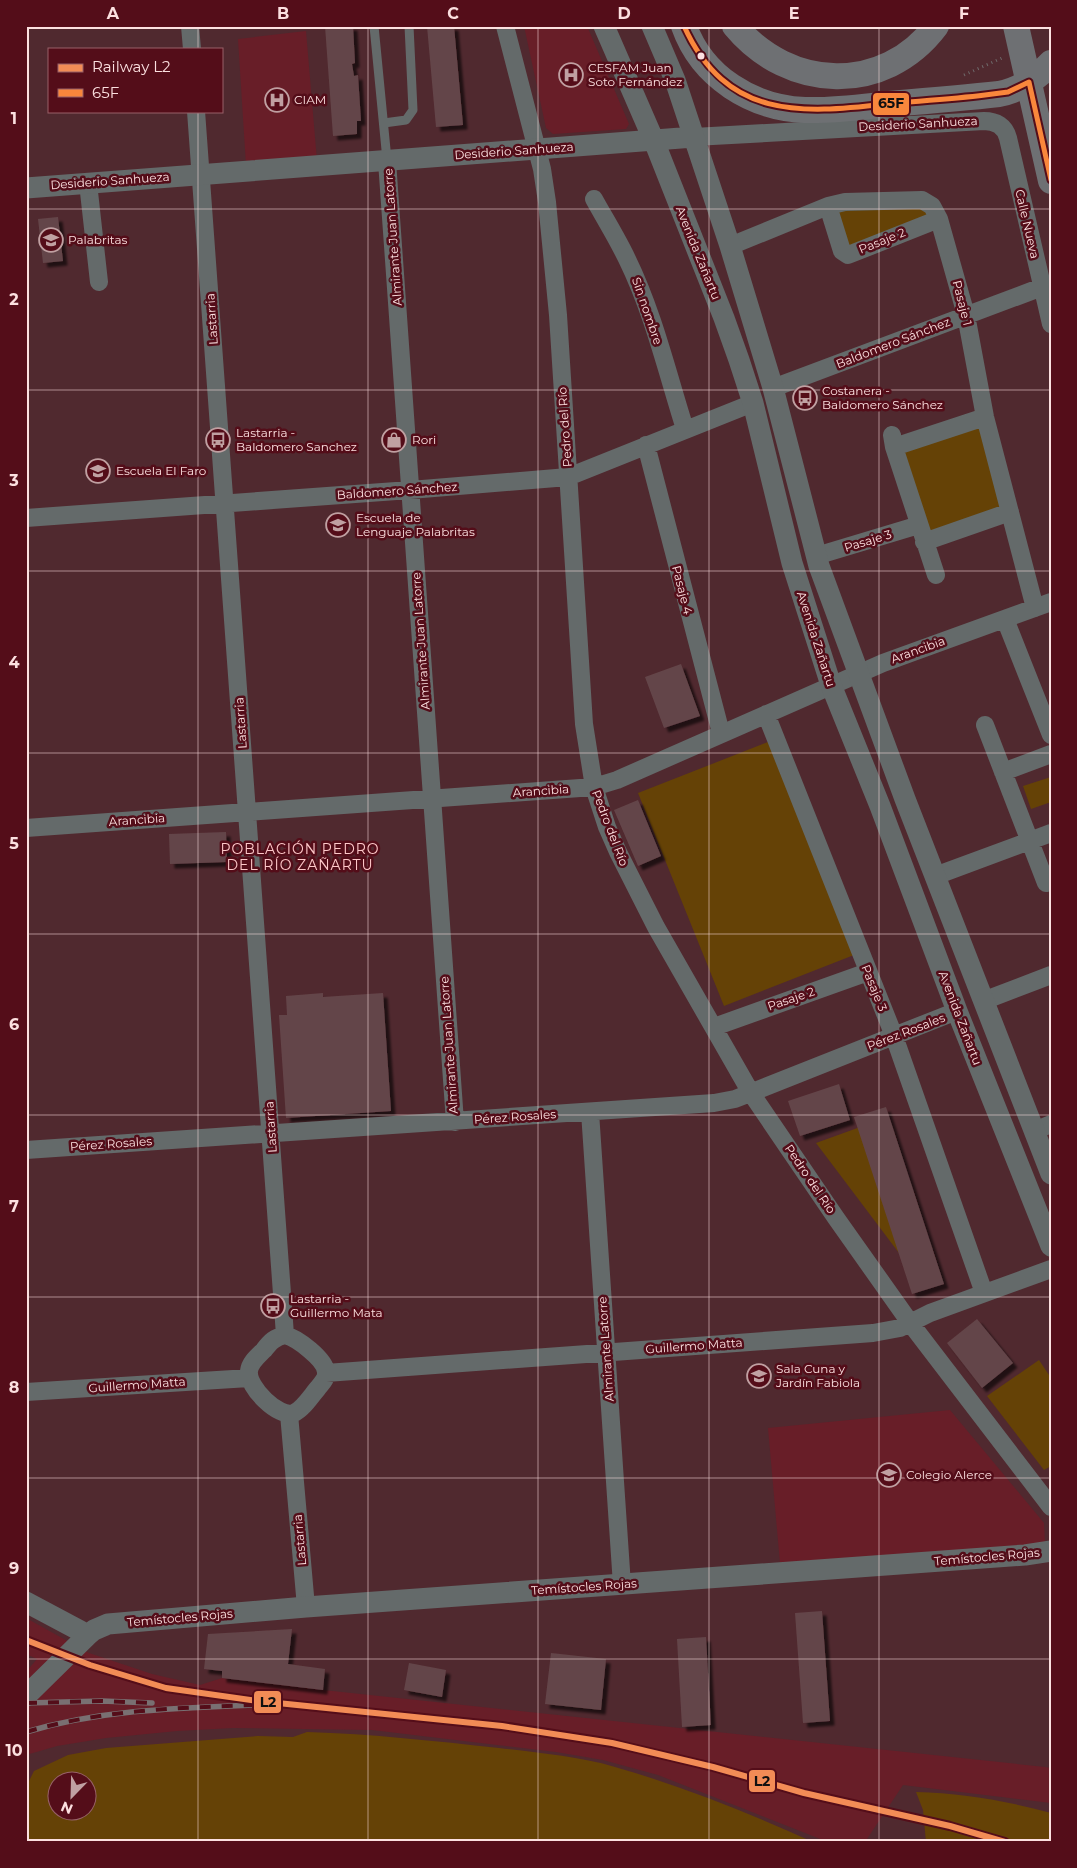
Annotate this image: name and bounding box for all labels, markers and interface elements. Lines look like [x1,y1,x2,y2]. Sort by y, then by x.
text: A [106,4,120,23]
text: B [277,4,289,23]
text: C [447,4,459,23]
text: D [617,4,631,23]
text: E [789,4,799,23]
text: F [959,4,969,23]
legend [48,48,222,112]
unlabelled marker [696,51,706,61]
text: Railway L2 [92,57,171,76]
place label: CESFAM Juan Soto Fernández [588,60,682,89]
hospital icon: CESFAM Juan Soto Fernández [558,62,584,88]
text: 65F [92,83,119,102]
hospital icon: CIAM [264,87,290,113]
place label: CIAM [294,92,326,107]
line badge: 65F [872,92,910,116]
text: 65F [878,94,904,112]
text: 1 [11,109,17,128]
street label: Desiderio Sanhueza [858,113,978,134]
street label: Desiderio Sanhueza [454,139,574,162]
street label: Almirante Juan Latorre [380,168,405,306]
street label: Desiderio Sanhueza [50,169,170,192]
street label: Calle Nueva [1012,188,1043,260]
street label: Avenida Zañartu [673,204,724,302]
street label: Pasaje 2 [856,224,907,257]
school or university icon: Palabritas [38,227,64,253]
place label: Palabritas [68,232,128,247]
street label: Sin nombre [629,275,666,347]
street label: Pasaje 1 [950,279,975,327]
text: 2 [9,290,19,309]
street label: Lastarria [202,293,221,345]
street label: Baldomero Sánchez [834,314,952,371]
place label: Costanera - Baldomero Sánchez [822,383,943,412]
bus stop icon: Costanera - Baldomero Sánchez [792,385,818,411]
street label: Pedro del Río [554,386,575,468]
place label: Lastarria - Baldomero Sanchez [236,425,357,454]
bus stop icon: Lastarria - Baldomero Sanchez [205,427,231,453]
shop icon: Rori [381,427,407,453]
place label: Rori [412,432,436,447]
school or university icon: Escuela El Faro [85,458,111,484]
place label: Escuela El Faro [116,463,206,478]
text: 3 [8,471,19,490]
street label: Baldomero Sánchez [336,479,458,502]
place label: Escuela de Lenguaje Palabritas [356,510,475,539]
school or university icon: Escuela de Lenguaje Palabritas [325,512,351,538]
street label: Pasaje 3 [842,526,894,555]
street label: Pasaje 4 [669,564,696,616]
street label: Almirante Juan Latorre [408,572,433,710]
street label: Avenida Zañartu [794,589,839,689]
street label: Arancibia [889,633,947,666]
text: 4 [8,653,20,672]
street label: Lastarria [231,697,250,749]
street label: Arancibia [512,781,570,800]
street label: Pedro del Río [589,788,632,868]
street label: Arancibia [108,810,166,829]
text: 5 [9,834,19,853]
district label: POBLACIÓN PEDRO DEL RÍO ZAÑARTU [220,840,380,874]
street label: Pasaje 3 [858,962,891,1014]
street label: Avenida Zañartu [936,969,985,1067]
street label: Almirante Juan Latorre [436,976,461,1114]
street label: Pasaje 2 [765,983,817,1014]
street label: Pérez Rosales [865,1010,947,1053]
text: 6 [9,1015,19,1034]
street label: Lastarria [261,1101,280,1153]
street label: Pérez Rosales [473,1106,557,1127]
street label: Pérez Rosales [69,1133,153,1154]
street label: Pedro del Río [782,1141,839,1216]
text: 7 [9,1197,19,1216]
place label: Lastarria - Guillermo Mata [290,1291,383,1320]
bus stop icon: Lastarria - Guillermo Mata [260,1293,286,1319]
street label: Almirante Latorre [594,1296,617,1402]
street label: Guillermo Matta [645,1335,743,1356]
place label: Sala Cuna y Jardín Fabiola [775,1361,860,1390]
school or university icon: Sala Cuna y Jardín Fabiola [746,1363,772,1389]
street label: Guillermo Matta [88,1374,186,1395]
text: 8 [9,1378,19,1397]
school or university icon: Colegio Alerce [876,1462,902,1488]
place label: Colegio Alerce [906,1467,992,1482]
street label: Lastarria [290,1514,309,1566]
street label: Temístocles Rojas [934,1544,1041,1569]
text: 9 [9,1559,19,1578]
street label: Temístocles Rojas [531,1575,637,1598]
street label: Temístocles Rojas [127,1605,234,1630]
line badge: L2 [253,1690,282,1714]
text: L2 [260,1693,276,1711]
text: 10 [5,1741,23,1760]
line badge: L2 [748,1769,776,1793]
north arrow [48,1770,98,1820]
text: L2 [754,1772,770,1790]
text: N [58,1797,76,1818]

